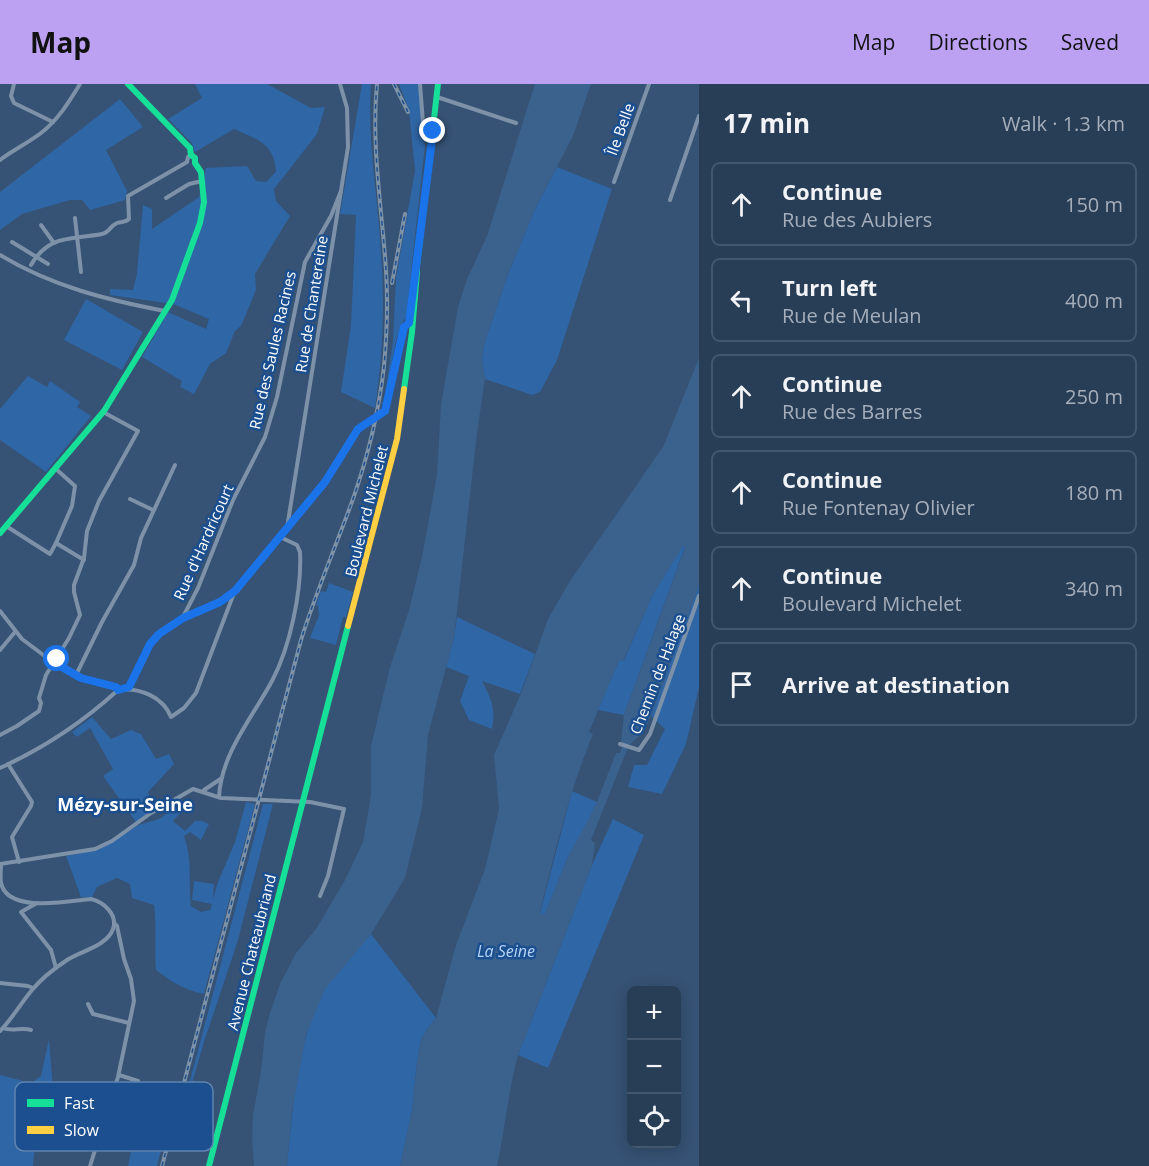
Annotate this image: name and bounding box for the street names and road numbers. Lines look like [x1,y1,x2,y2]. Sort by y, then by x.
street label: Île Belle [601,100,639,159]
street label: Rue de Chantereine [290,234,332,374]
street label: Rue des Saules Racines [244,269,300,431]
street label: Boulevard Michelet [340,443,392,579]
street label: Rue d'Hardricourt [168,481,238,603]
street label: Chemin de Halage [625,611,689,737]
street label: Avenue Chateaubriand [222,872,280,1032]

